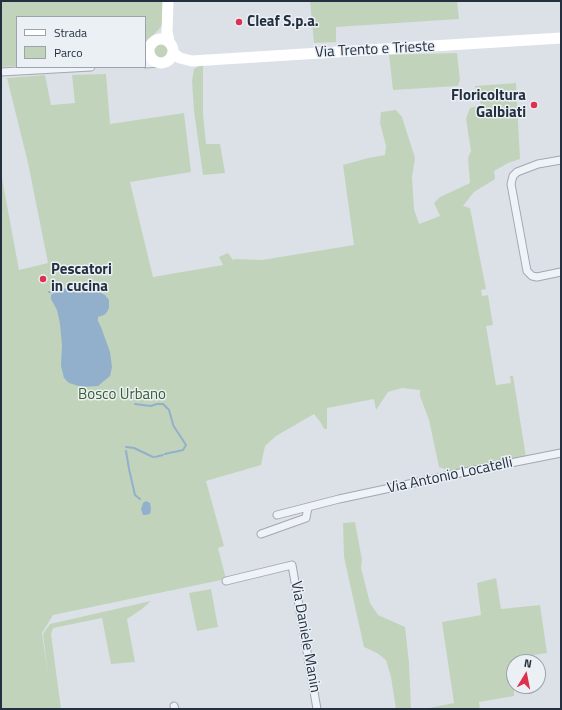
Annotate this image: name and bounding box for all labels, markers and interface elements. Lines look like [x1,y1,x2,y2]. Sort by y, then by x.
place label: Cleaf S.p.a. [247,13,319,31]
legend [16,16,146,68]
marker: Cleaf S.p.a. [234,17,244,27]
text: Strada [54,23,87,42]
street label: Via Trento e Trieste [315,38,435,62]
text: Parco [54,43,83,62]
place label: Floricoltura Galbiati [451,87,526,122]
marker: Floricoltura Galbiati [529,100,539,110]
place label: Pescatori in cucina [51,261,112,296]
marker: Pescatori in cucina [38,274,48,284]
park label: Bosco Urbano [78,386,166,404]
street label: Via Antonio Locatelli [386,454,514,498]
street label: Via Daniele Manin [286,580,324,694]
north arrow [506,654,546,694]
text: N [523,655,533,672]

